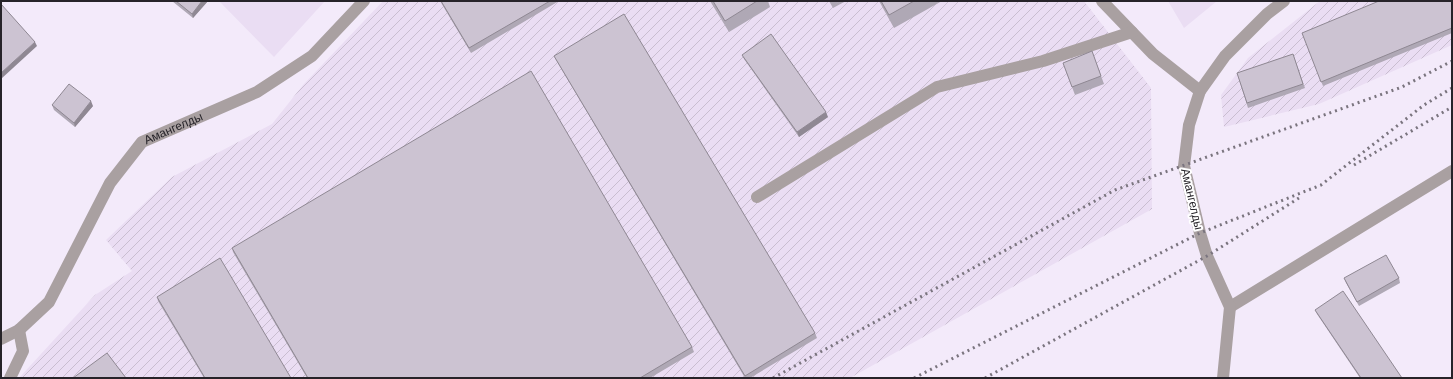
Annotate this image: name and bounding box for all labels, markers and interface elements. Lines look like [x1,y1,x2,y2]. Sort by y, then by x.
street label: Амангелды [142,109,205,147]
street label: Амангелды [1178,167,1206,231]

